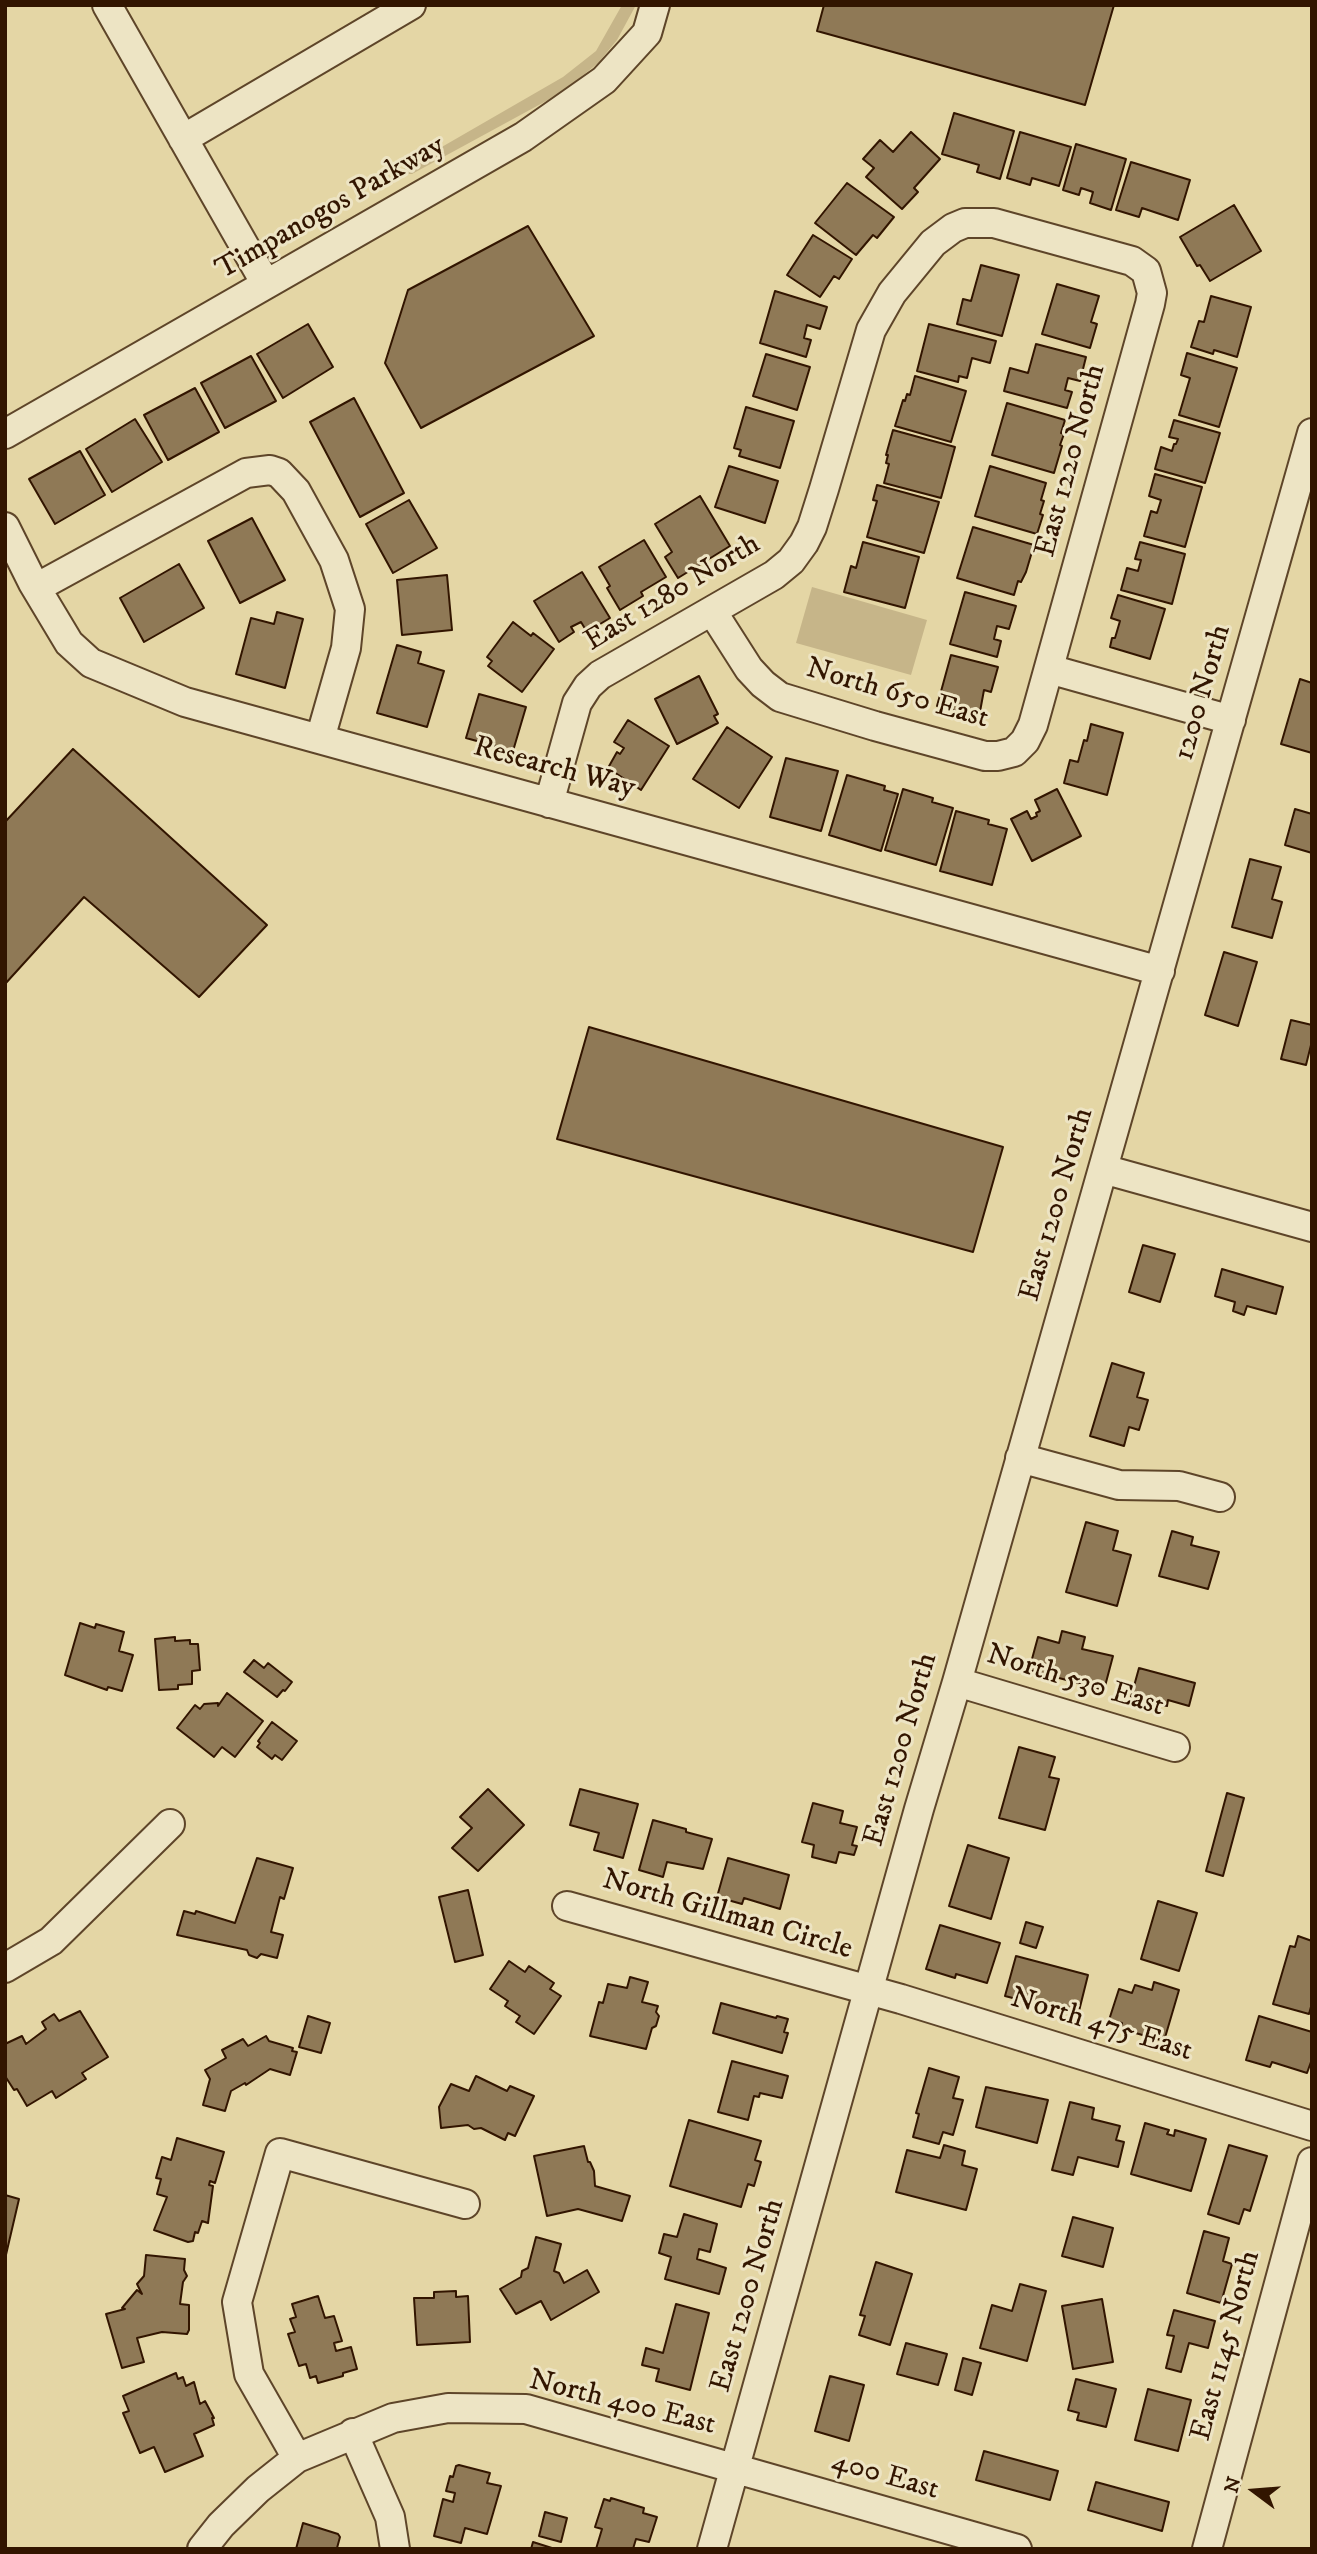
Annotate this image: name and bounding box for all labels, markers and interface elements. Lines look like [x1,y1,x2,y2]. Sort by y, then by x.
street label: Timpanogos Parkway [210,129,452,289]
street label: East 1220 North [1029,361,1115,561]
street label: East 1280 North [579,527,767,661]
street label: 1200 North [1167,621,1241,765]
street label: North 650 East [802,652,992,738]
street label: Research Way [469,730,639,808]
street label: East 1200 North [1013,1104,1103,1306]
street label: North 530 East [982,1638,1168,1726]
street label: East 1200 North [857,1649,947,1851]
street label: North Gillman Circle [598,1863,856,1969]
street label: North 475 East [1006,1981,1196,2071]
street label: East 1200 North [704,2195,794,2397]
street label: East 1145 North [1184,2247,1270,2445]
street label: North 400 East [525,2363,719,2445]
street label: 400 East [827,2445,943,2509]
north arrow [1219,2456,1289,2526]
text: N [1220,2474,1247,2496]

